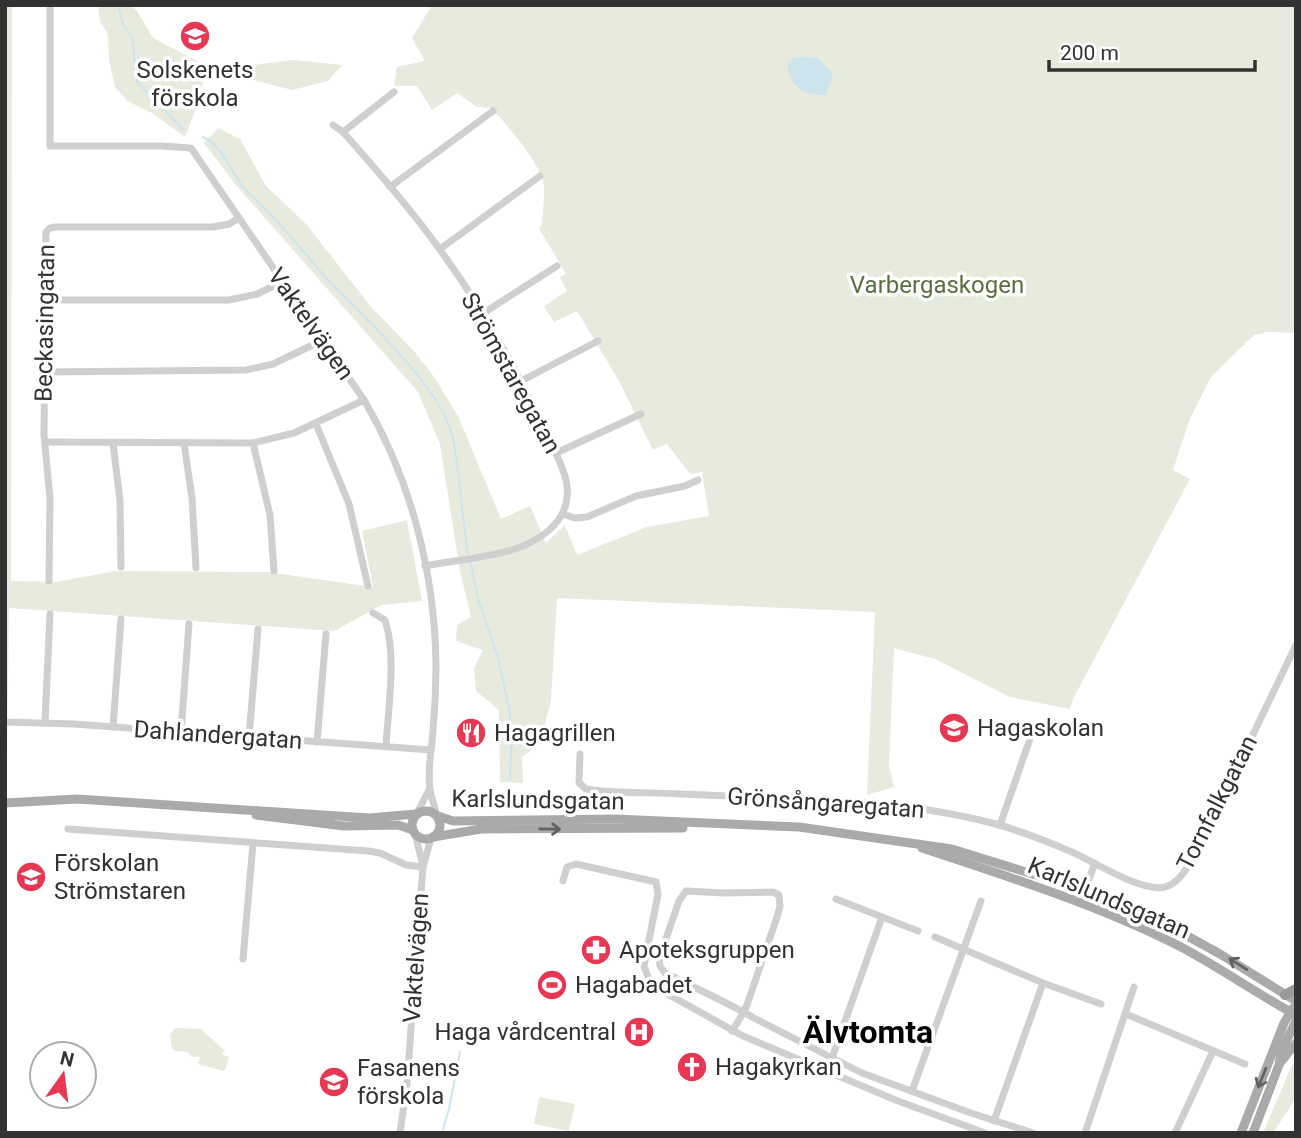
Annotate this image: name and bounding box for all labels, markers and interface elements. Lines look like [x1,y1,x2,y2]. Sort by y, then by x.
school or university icon: Solskenets förskola [178,19,212,53]
scale bar [1049,28,1256,72]
text: 200 m [1060,41,1119,65]
place label: Solskenets förskola [136,56,254,112]
street label: Beckasingatan [30,244,60,402]
street label: Vaktelvägen [262,263,360,385]
park label: Varbergaskogen [850,271,1024,299]
street label: Strömstaregatan [455,288,567,458]
school or university icon: Hagaskolan [937,711,971,745]
place label: Hagaskolan [977,714,1104,742]
street label: Dahlandergatan [133,715,303,755]
restaurant icon: Hagagrillen [454,716,488,750]
place label: Hagagrillen [494,719,616,747]
street label: Tornfalkgatan [1171,731,1263,875]
street label: Grönsångaregatan [726,782,926,824]
street label: Karlslundsgatan [451,784,625,816]
one-way arrow [538,822,561,836]
place label: Förskolan Strömstaren [54,849,186,905]
street label: Karlslundsgatan [1024,851,1194,945]
school or university icon: Förskolan Strömstaren [14,860,48,894]
street label: Vaktelvägen [397,892,435,1024]
pharmacy icon: Apoteksgruppen [579,933,613,967]
place label: Apoteksgruppen [619,936,795,964]
one-way arrow [1229,957,1249,971]
sports icon: Hagabadet [535,968,569,1002]
place label: Hagabadet [575,971,693,999]
district label: Älvtomta [803,1013,933,1051]
hospital icon: Haga vårdcentral [622,1015,656,1049]
place label: Haga vårdcentral [434,1018,616,1046]
north arrow [28,1040,98,1110]
text: N [58,1046,76,1072]
church icon: Hagakyrkan [675,1050,709,1084]
place label: Hagakyrkan [715,1053,842,1081]
place label: Fasanens förskola [357,1054,460,1110]
school or university icon: Fasanens förskola [317,1065,351,1099]
one-way arrow [1255,1067,1268,1089]

